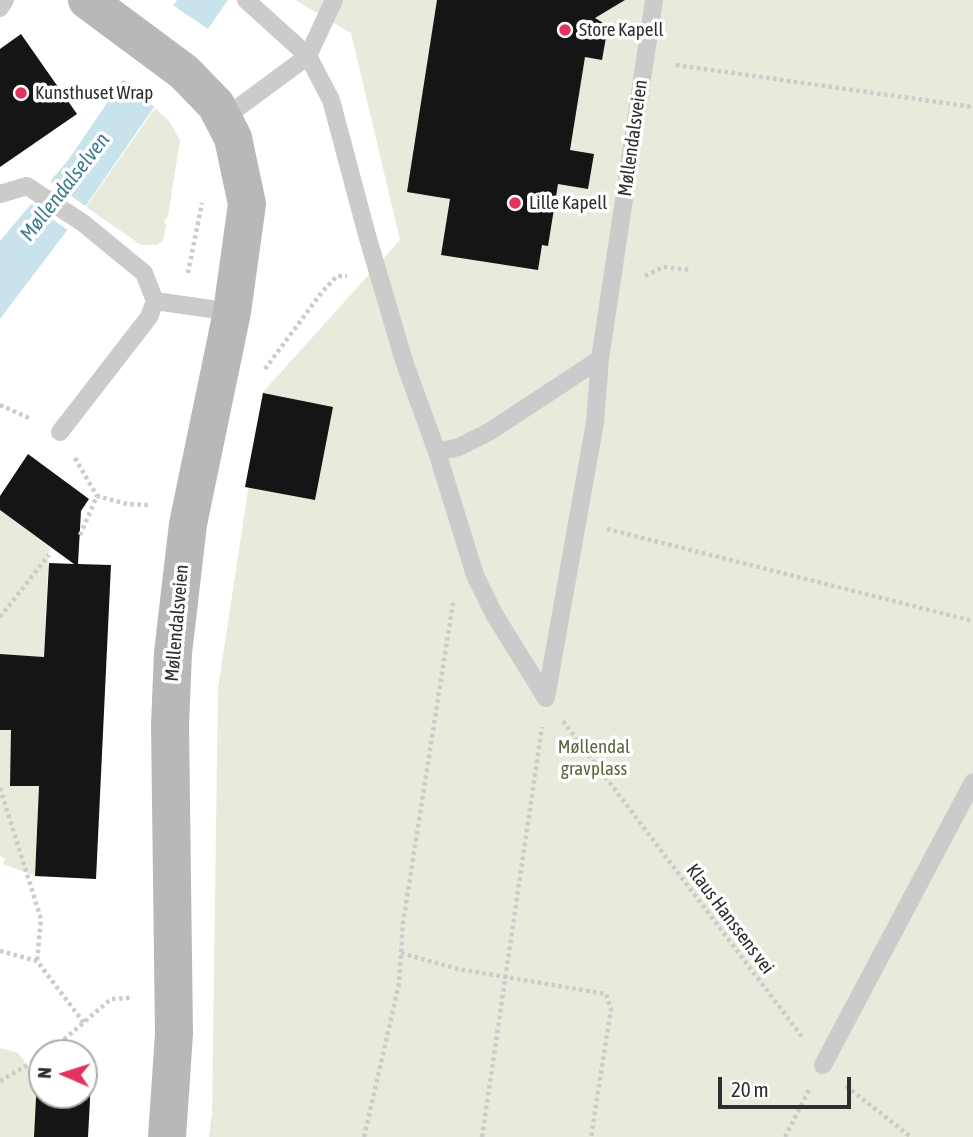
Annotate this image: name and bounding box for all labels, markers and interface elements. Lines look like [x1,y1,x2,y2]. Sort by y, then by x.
place label: Store Kapell [579,19,663,41]
marker: Store Kapell [557,22,573,38]
street label: Møllendalsveien [614,78,652,198]
place label: Kunsthuset Wrap [35,82,153,104]
marker: Kunsthuset Wrap [13,85,29,101]
water label: Møllendalselven [15,128,115,246]
place label: Lille Kapell [529,192,607,214]
marker: Lille Kapell [507,195,523,211]
street label: Møllendalsveien [161,564,193,682]
park label: Møllendal gravplass [558,736,630,780]
street label: Klaus Hanssens vei [681,859,779,979]
north arrow [28,1039,98,1109]
scale bar [721,1064,854,1108]
text: N [33,1067,55,1079]
text: 20 m [731,1077,769,1101]

